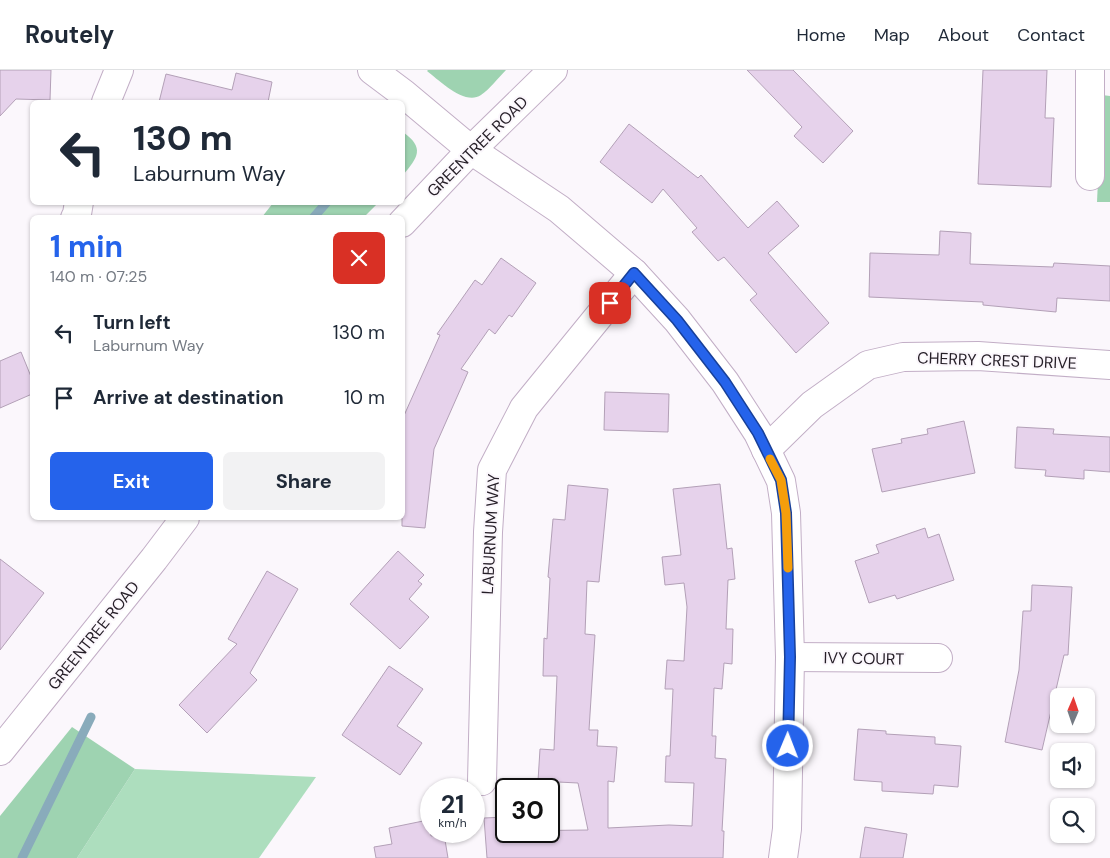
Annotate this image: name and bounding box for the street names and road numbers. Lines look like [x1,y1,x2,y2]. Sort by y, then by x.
street label: GREENTREE ROAD [422,91,532,201]
street label: CHERRY CREST DRIVE [917,347,1077,374]
street label: LABURNUM WAY [477,473,504,595]
street label: GREENTREE ROAD [43,577,144,694]
street label: IVY COURT [823,647,905,670]

